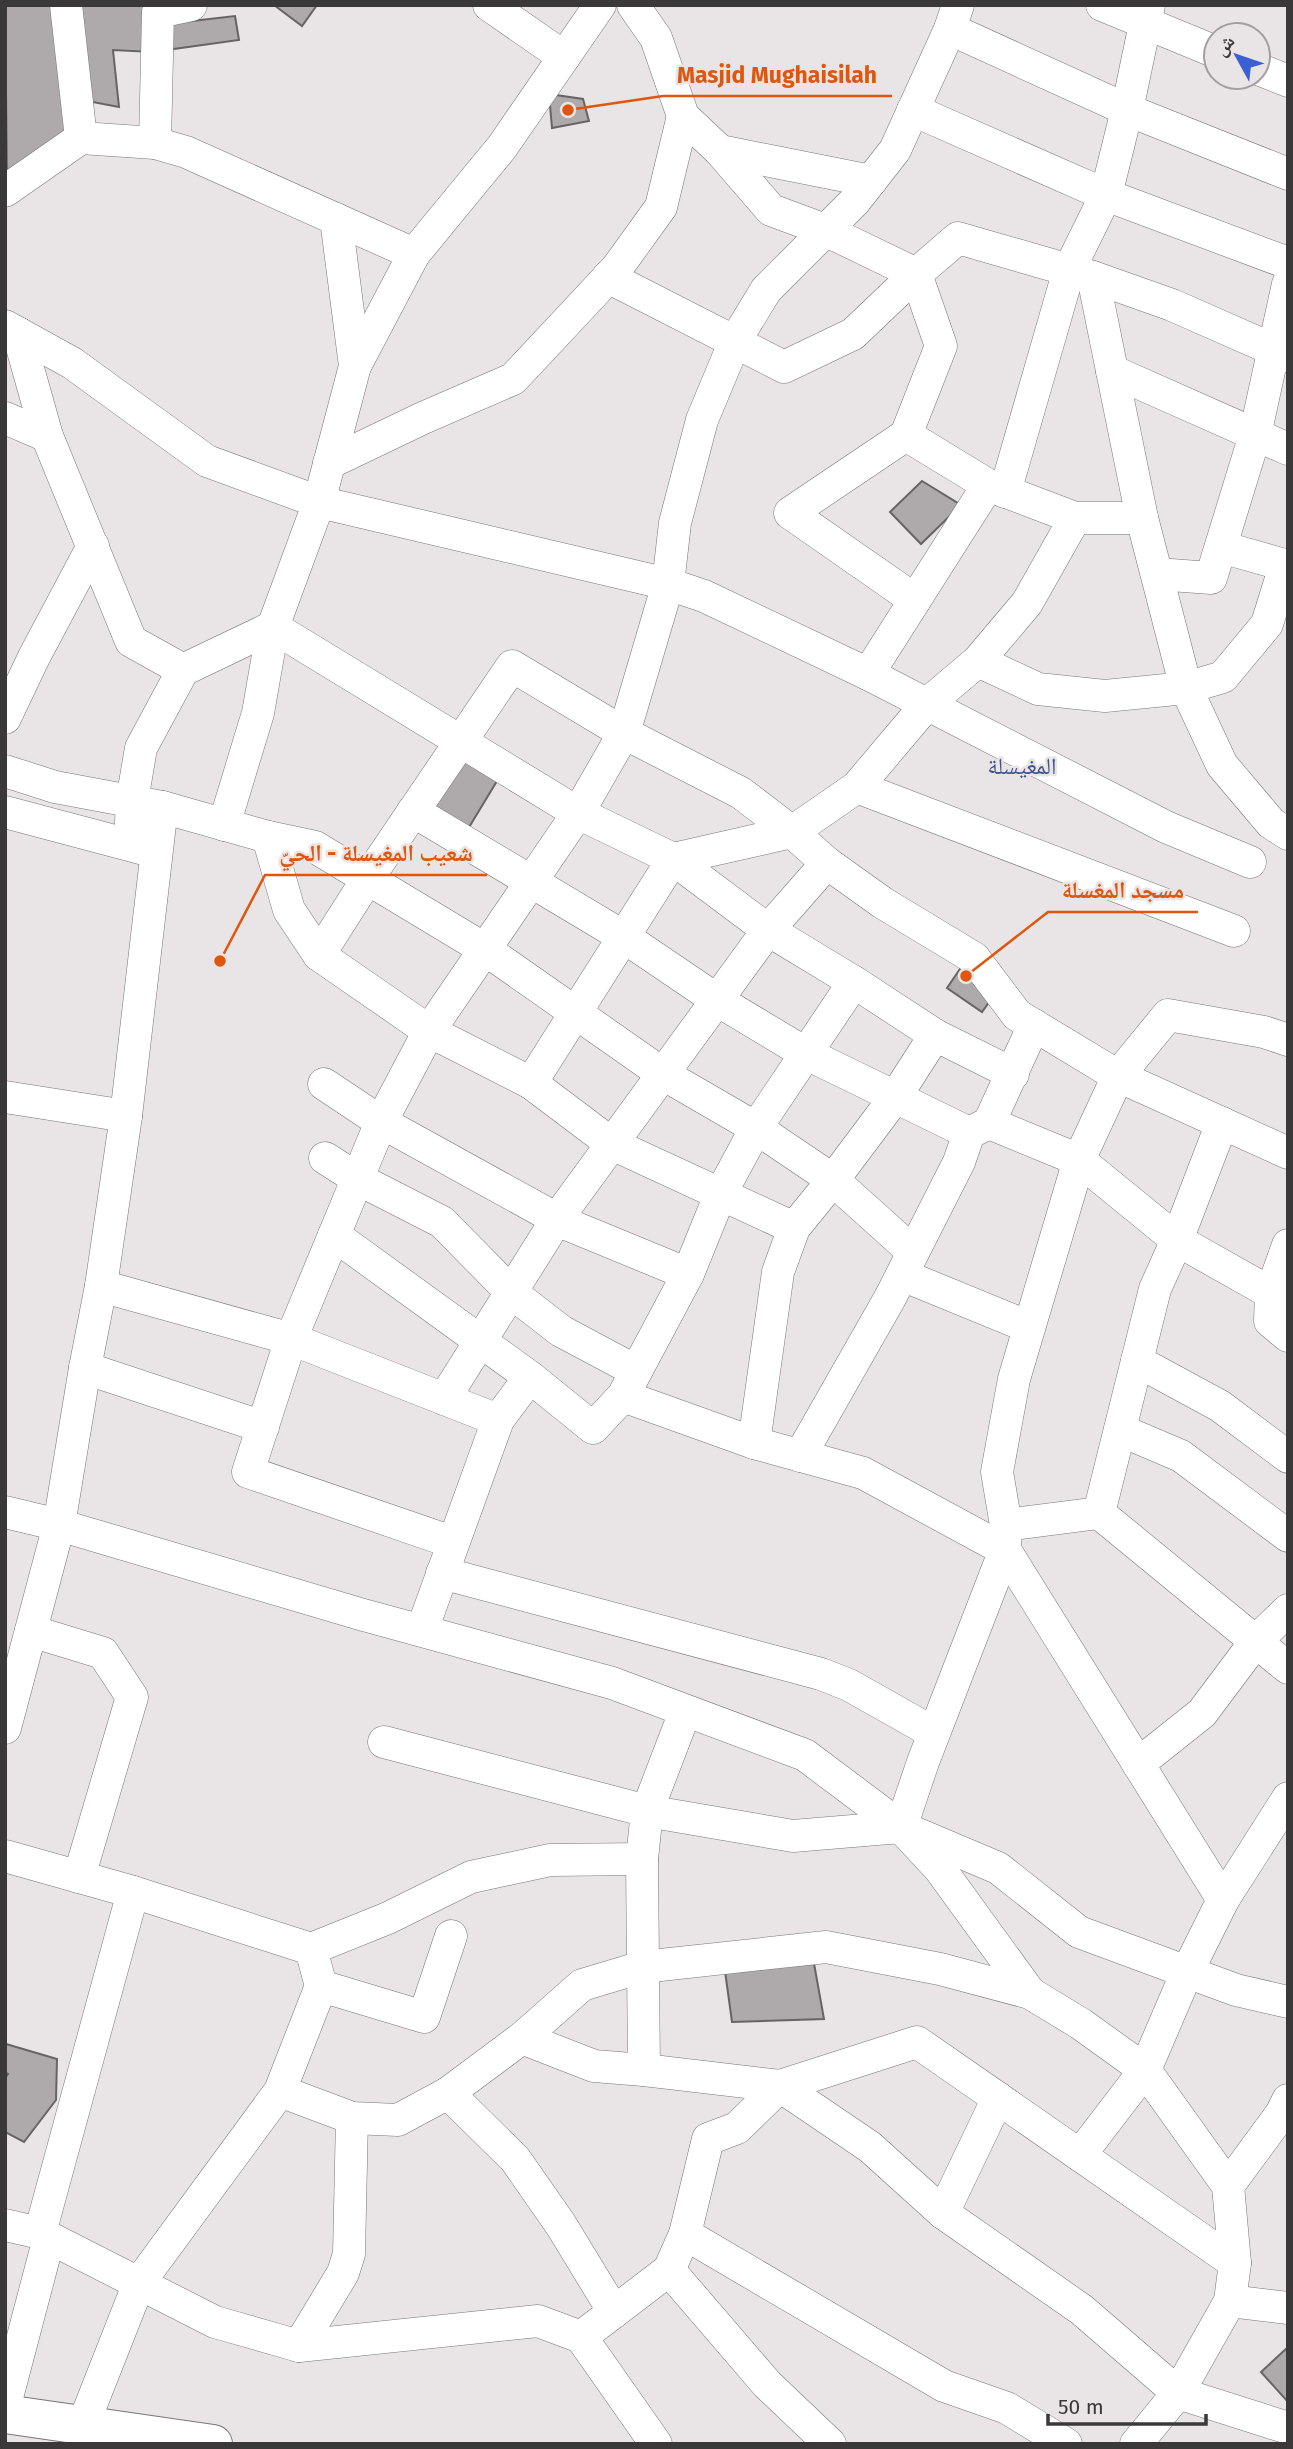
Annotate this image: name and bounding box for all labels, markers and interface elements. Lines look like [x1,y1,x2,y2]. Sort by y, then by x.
north arrow [1202,21,1272,91]
text: ش [1209,30,1240,61]
callout: Masjid Mughaisilah [663,52,892,96]
text: Masjid Mughaisilah [677,61,877,89]
district label: المغيسلة [988,752,1056,780]
callout: شعيب المغيسلة - الحيّ [265,831,487,875]
text: شعيب المغيسلة - الحيّ [279,839,473,872]
callout: مسجد المغسلة [1048,868,1198,912]
text: مسجد المغسلة [1062,876,1184,904]
scale bar [1048,2382,1206,2426]
text: 50 m [1058,2394,1104,2420]

